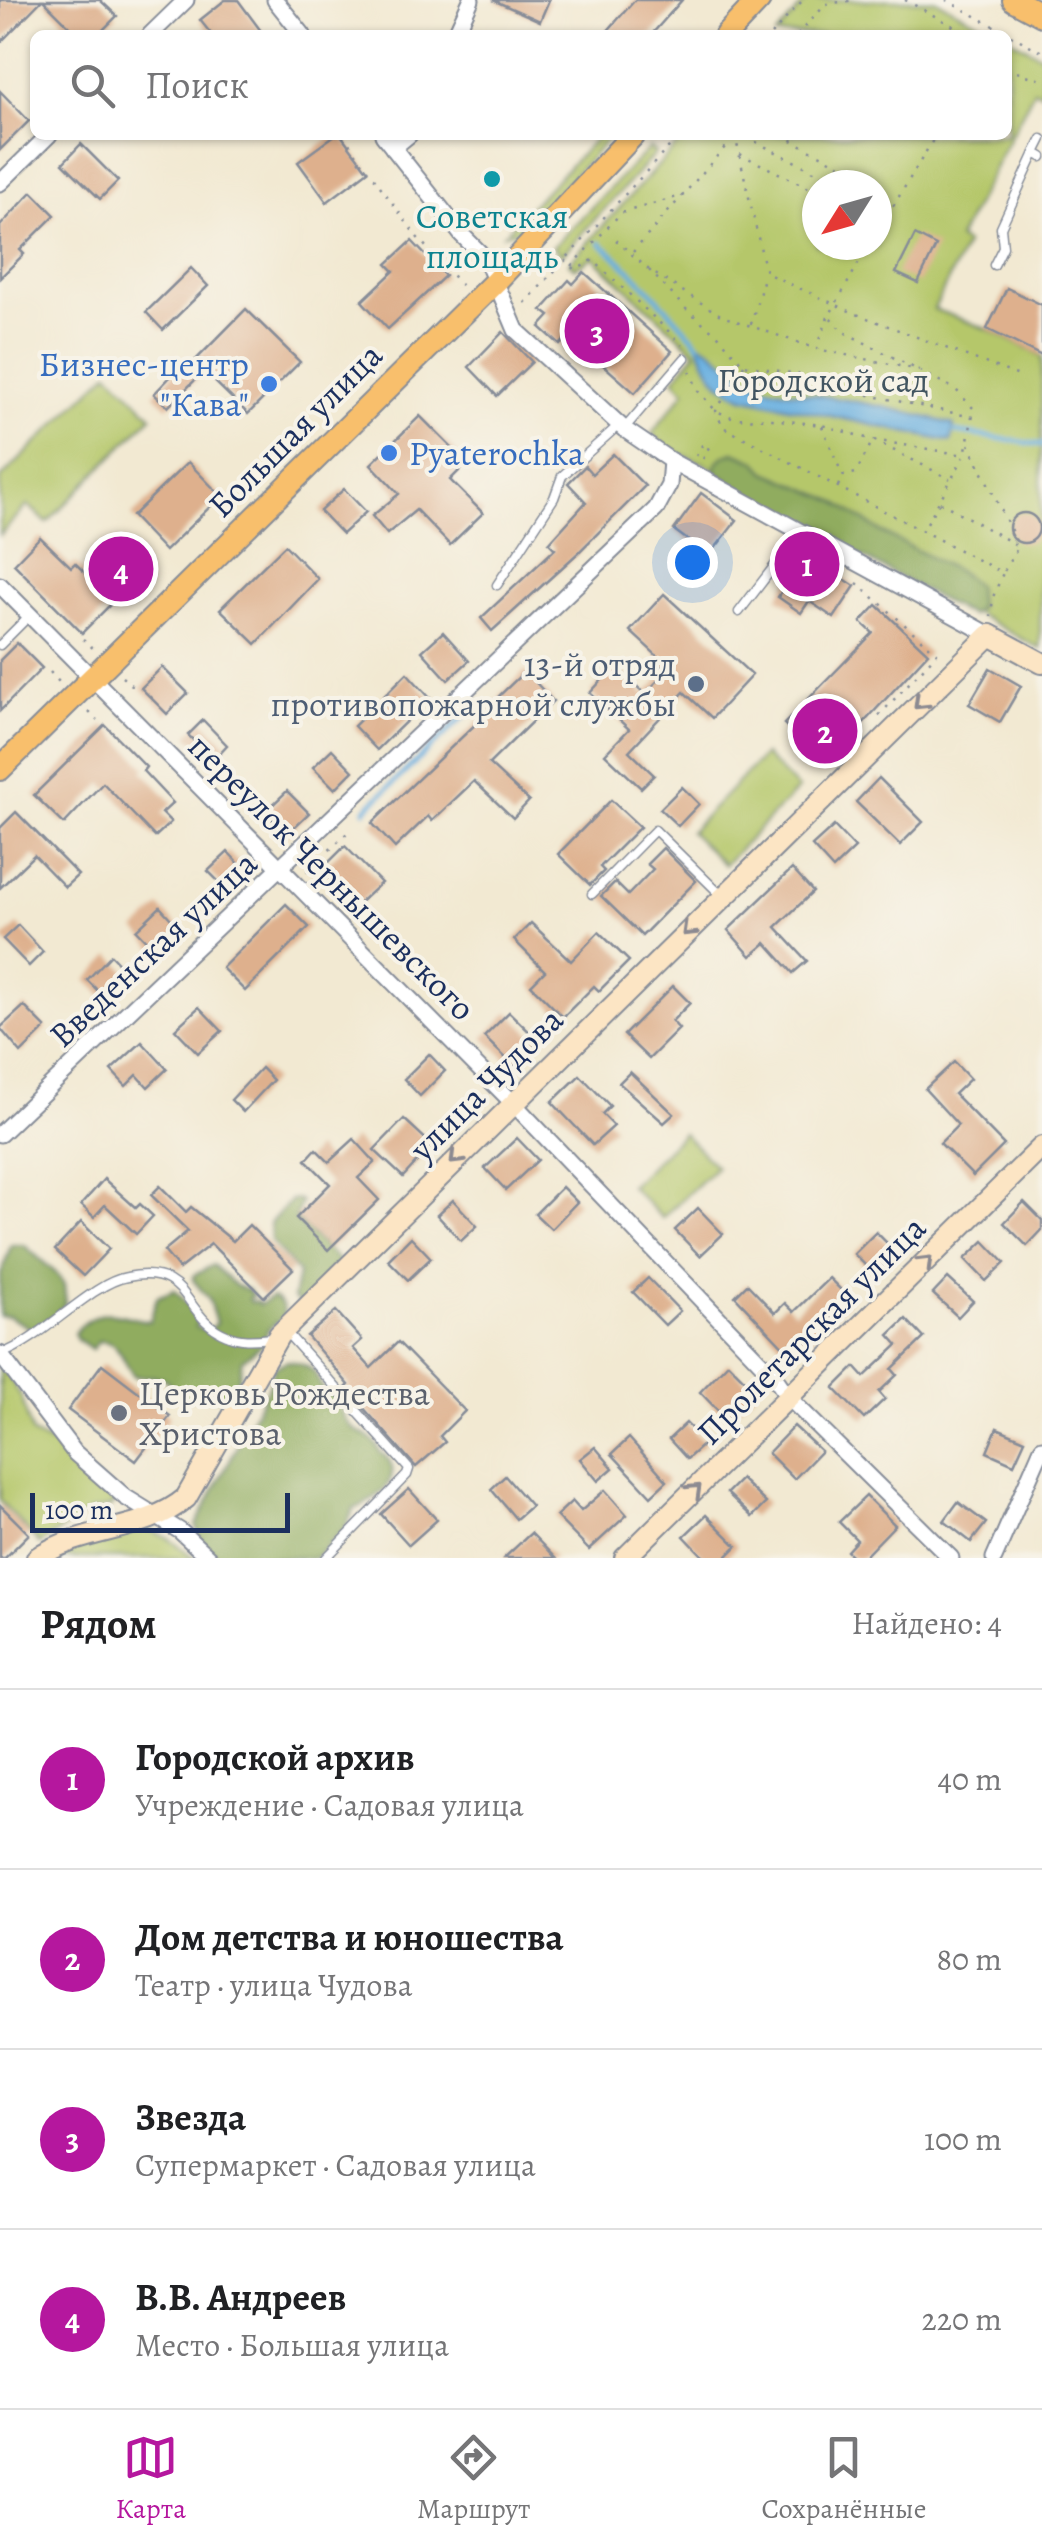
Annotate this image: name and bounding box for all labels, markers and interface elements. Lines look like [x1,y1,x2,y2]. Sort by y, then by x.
search box [30,30,1012,140]
icon: search [65,58,120,113]
text: Поиск [145,59,249,111]
marker: Советская площадь [481,168,503,190]
north arrow [802,170,892,260]
place label: Советская площадь [416,192,568,280]
pin: 3 [564,294,630,368]
street label: Большая улица [197,332,393,528]
place label: Бизнес-центр "Кава" [39,340,249,428]
park label: Городской сад [717,356,929,404]
marker: Бизнес-центр "Кава" [258,373,280,395]
place label: Pyaterochka [409,429,585,477]
marker: Pyaterochka [378,442,400,464]
pin: 1 [774,526,840,602]
pin: 4 [88,532,154,606]
your location [667,537,718,588]
place label: 13-й отряд противопожарной службы [271,640,676,728]
marker: 13-й отряд противопожарной службы [685,673,707,695]
one-way arrow [914,691,932,709]
pin: 2 [792,694,858,768]
street label: переулок Чернышевского [178,723,486,1031]
street label: Введенская улица [38,840,268,1058]
one-way arrow [681,919,699,937]
street label: улица Чудова [398,996,574,1172]
one-way arrow [450,1147,468,1165]
street label: Пролетарская улица [686,1205,936,1455]
one-way arrow [915,1256,933,1274]
place label: Церковь Рождества Христова [139,1369,430,1457]
marker: Церковь Рождества Христова [108,1402,130,1424]
one-way arrow [683,1484,701,1502]
scale bar [30,1488,290,1532]
text: 100 m [45,1491,113,1529]
text: Рядом [40,1595,157,1652]
text: Найдено: 4 [851,1601,1002,1645]
text: Городской архив [135,1731,415,1783]
text: 1 [67,1757,78,1801]
text: 40 m [937,1757,1002,1801]
text: Учреждение · Садовая улица [135,1783,524,1827]
text: Дом детства и юношества [135,1911,564,1963]
text: 2 [65,1937,80,1981]
text: 80 m [936,1937,1002,1981]
text: Театр · улица Чудова [135,1963,413,2007]
text: Звезда [135,2091,246,2143]
text: 3 [66,2117,79,2161]
text: 100 m [924,2117,1002,2161]
text: Супермаркет · Садовая улица [135,2143,536,2187]
text: В.В. Андреев [135,2271,346,2323]
text: 4 [65,2297,80,2341]
text: 220 m [922,2297,1002,2341]
text: Место · Большая улица [135,2323,449,2367]
tab: Карта [116,2430,186,2528]
tab: Маршрут [417,2430,530,2528]
tab: Сохранённые [761,2430,927,2528]

